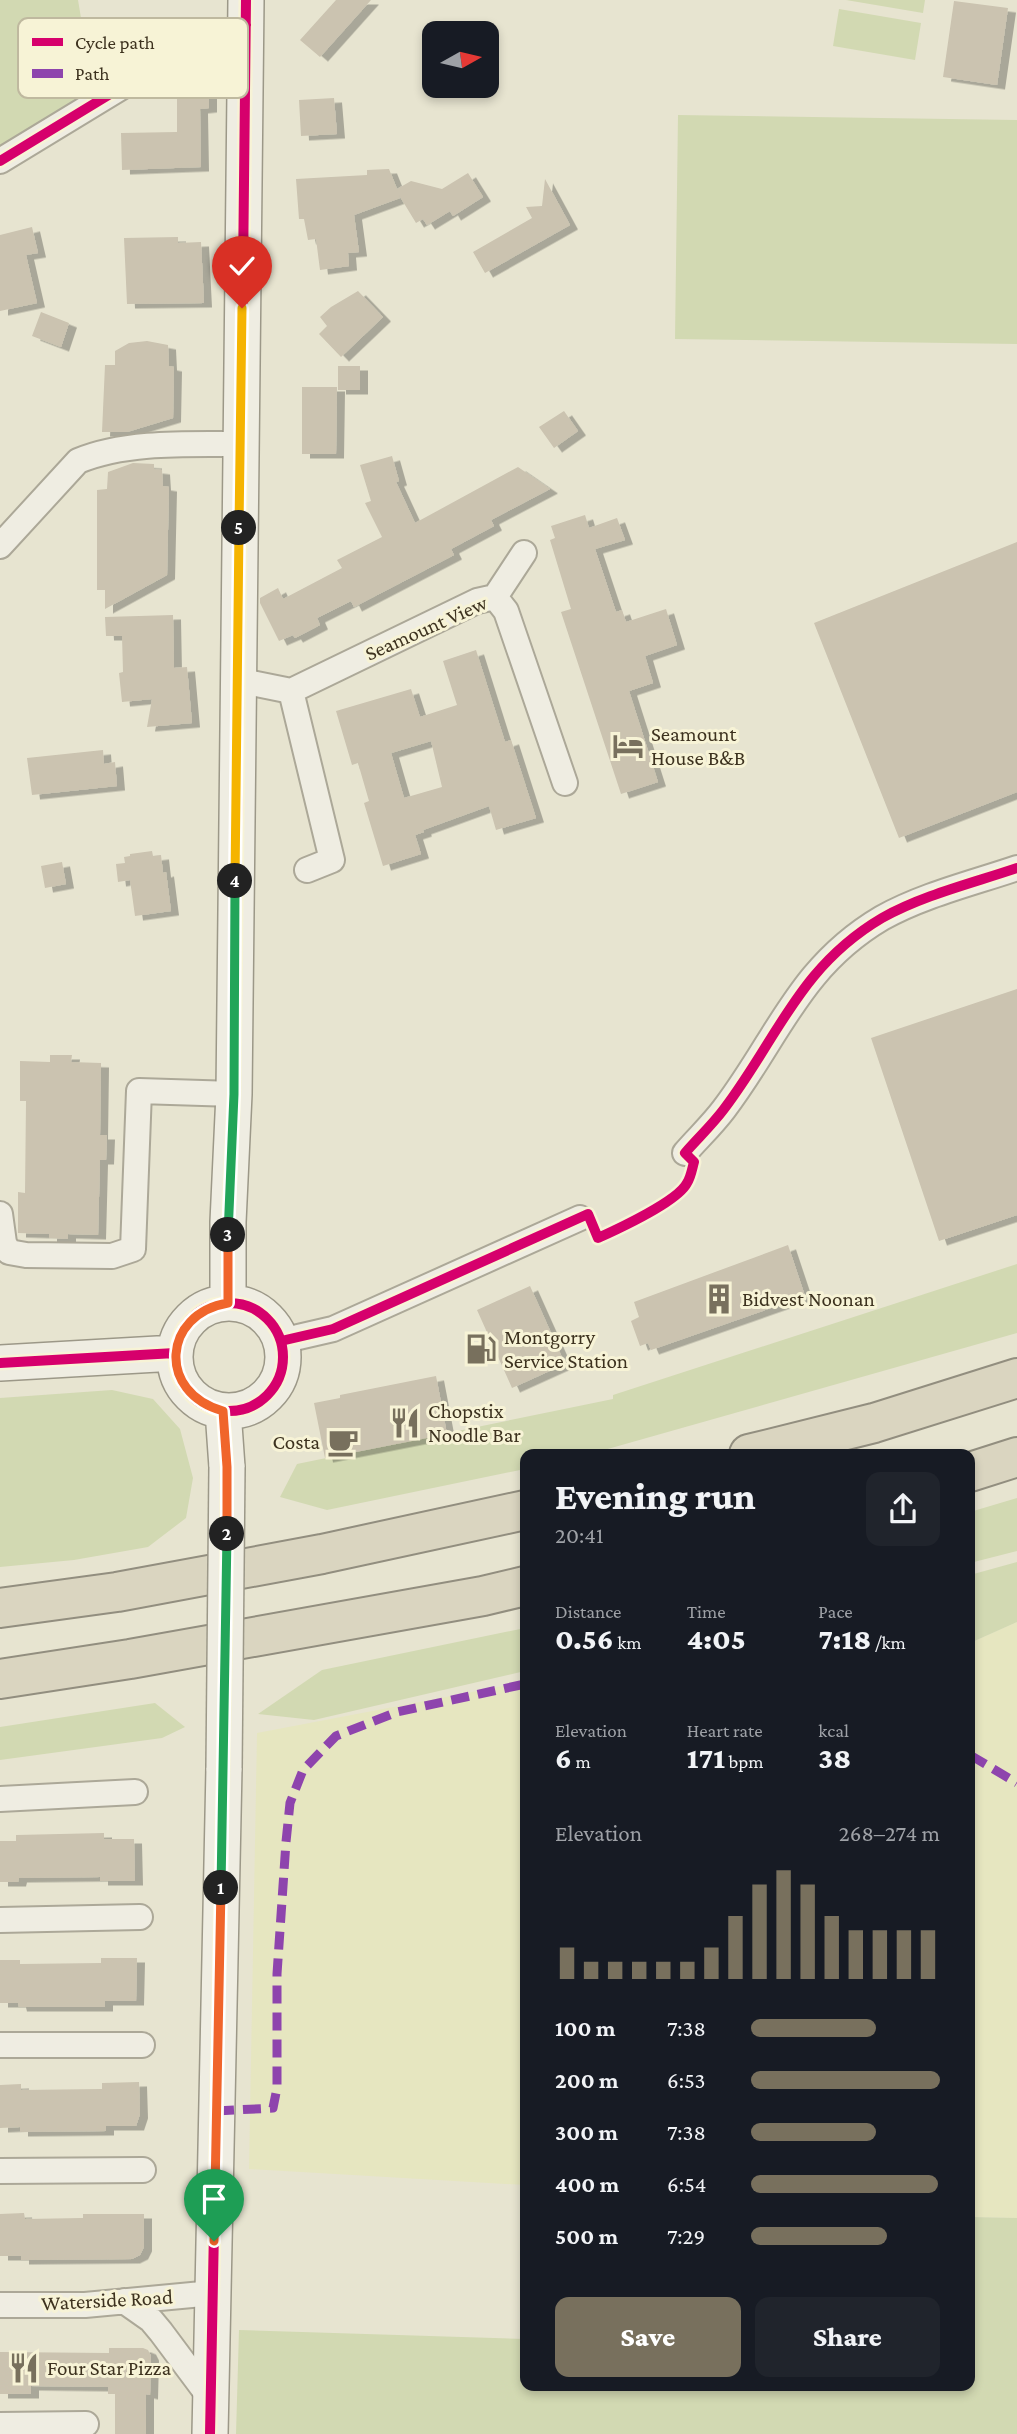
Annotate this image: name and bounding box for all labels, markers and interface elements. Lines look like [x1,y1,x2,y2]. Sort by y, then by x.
legend [18,18,248,98]
north arrow [422,21,499,98]
map controls [422,21,499,98]
text: Cycle path [75,32,155,53]
text: Path [75,63,110,84]
pin [212,236,272,308]
icon: check [223,247,261,285]
pin: 5 [222,510,256,546]
text: 5 [234,517,243,538]
street label: Seamount View [361,590,491,666]
place label: Seamount House B&B [651,722,745,770]
hotel icon: Seamount House B&B [611,729,645,763]
pin: 4 [218,864,252,898]
text: 4 [229,870,240,891]
pin: 3 [210,1218,246,1252]
text: 3 [223,1224,232,1245]
building icon: Bidvest Noonan [702,1282,736,1316]
place label: Bidvest Noonan [742,1287,875,1311]
place label: Montgorry Service Station [504,1325,628,1373]
fuel station icon: Montgorry Service Station [464,1332,498,1366]
place label: Chopstix Noodle Bar [428,1399,521,1447]
restaurant icon: Chopstix Noodle Bar [388,1406,422,1440]
cafe icon: Costa [326,1425,360,1459]
place label: Costa [272,1430,320,1454]
button: share [866,1472,940,1546]
text: Evening run [555,1475,756,1517]
pin: 2 [210,1516,244,1552]
text: 20:41 [555,1522,604,1548]
text: 2 [222,1523,231,1544]
text: Distance [555,1601,621,1622]
text: Time [687,1601,726,1622]
text: Pace [818,1601,853,1622]
text: 0.56 [555,1622,614,1655]
text: 4:05 [687,1622,746,1655]
text: 7:18 [818,1622,871,1655]
text: km [614,1632,642,1653]
text: /km [871,1632,906,1653]
text: Elevation [555,1720,627,1741]
text: Heart rate [687,1720,763,1741]
text: kcal [818,1720,849,1741]
text: 6 [555,1741,572,1774]
text: 171 [687,1741,725,1774]
text: 38 [818,1741,851,1774]
text: m [572,1751,591,1772]
text: bpm [725,1751,764,1772]
text: Elevation [555,1820,642,1846]
text: 268–274 m [839,1820,940,1846]
pin: 1 [204,1870,238,1906]
text: 1 [217,1877,224,1898]
text: 100 m [555,2015,615,2041]
text: 7:38 [667,2015,706,2041]
text: 200 m [555,2067,619,2093]
text: 6:53 [667,2067,705,2093]
text: 300 m [555,2119,618,2145]
text: 7:38 [667,2119,706,2145]
pin [184,2169,244,2241]
text: 400 m [555,2171,619,2197]
text: 6:54 [667,2171,707,2197]
icon: arrive [195,2180,233,2218]
text: 500 m [555,2223,618,2249]
text: 7:29 [667,2223,705,2249]
street label: Waterside Road [40,2285,174,2315]
button: Save [555,2297,741,2377]
button: Share [755,2297,940,2377]
restaurant icon: Four Star Pizza [7,2351,41,2385]
place label: Four Star Pizza [47,2356,171,2380]

